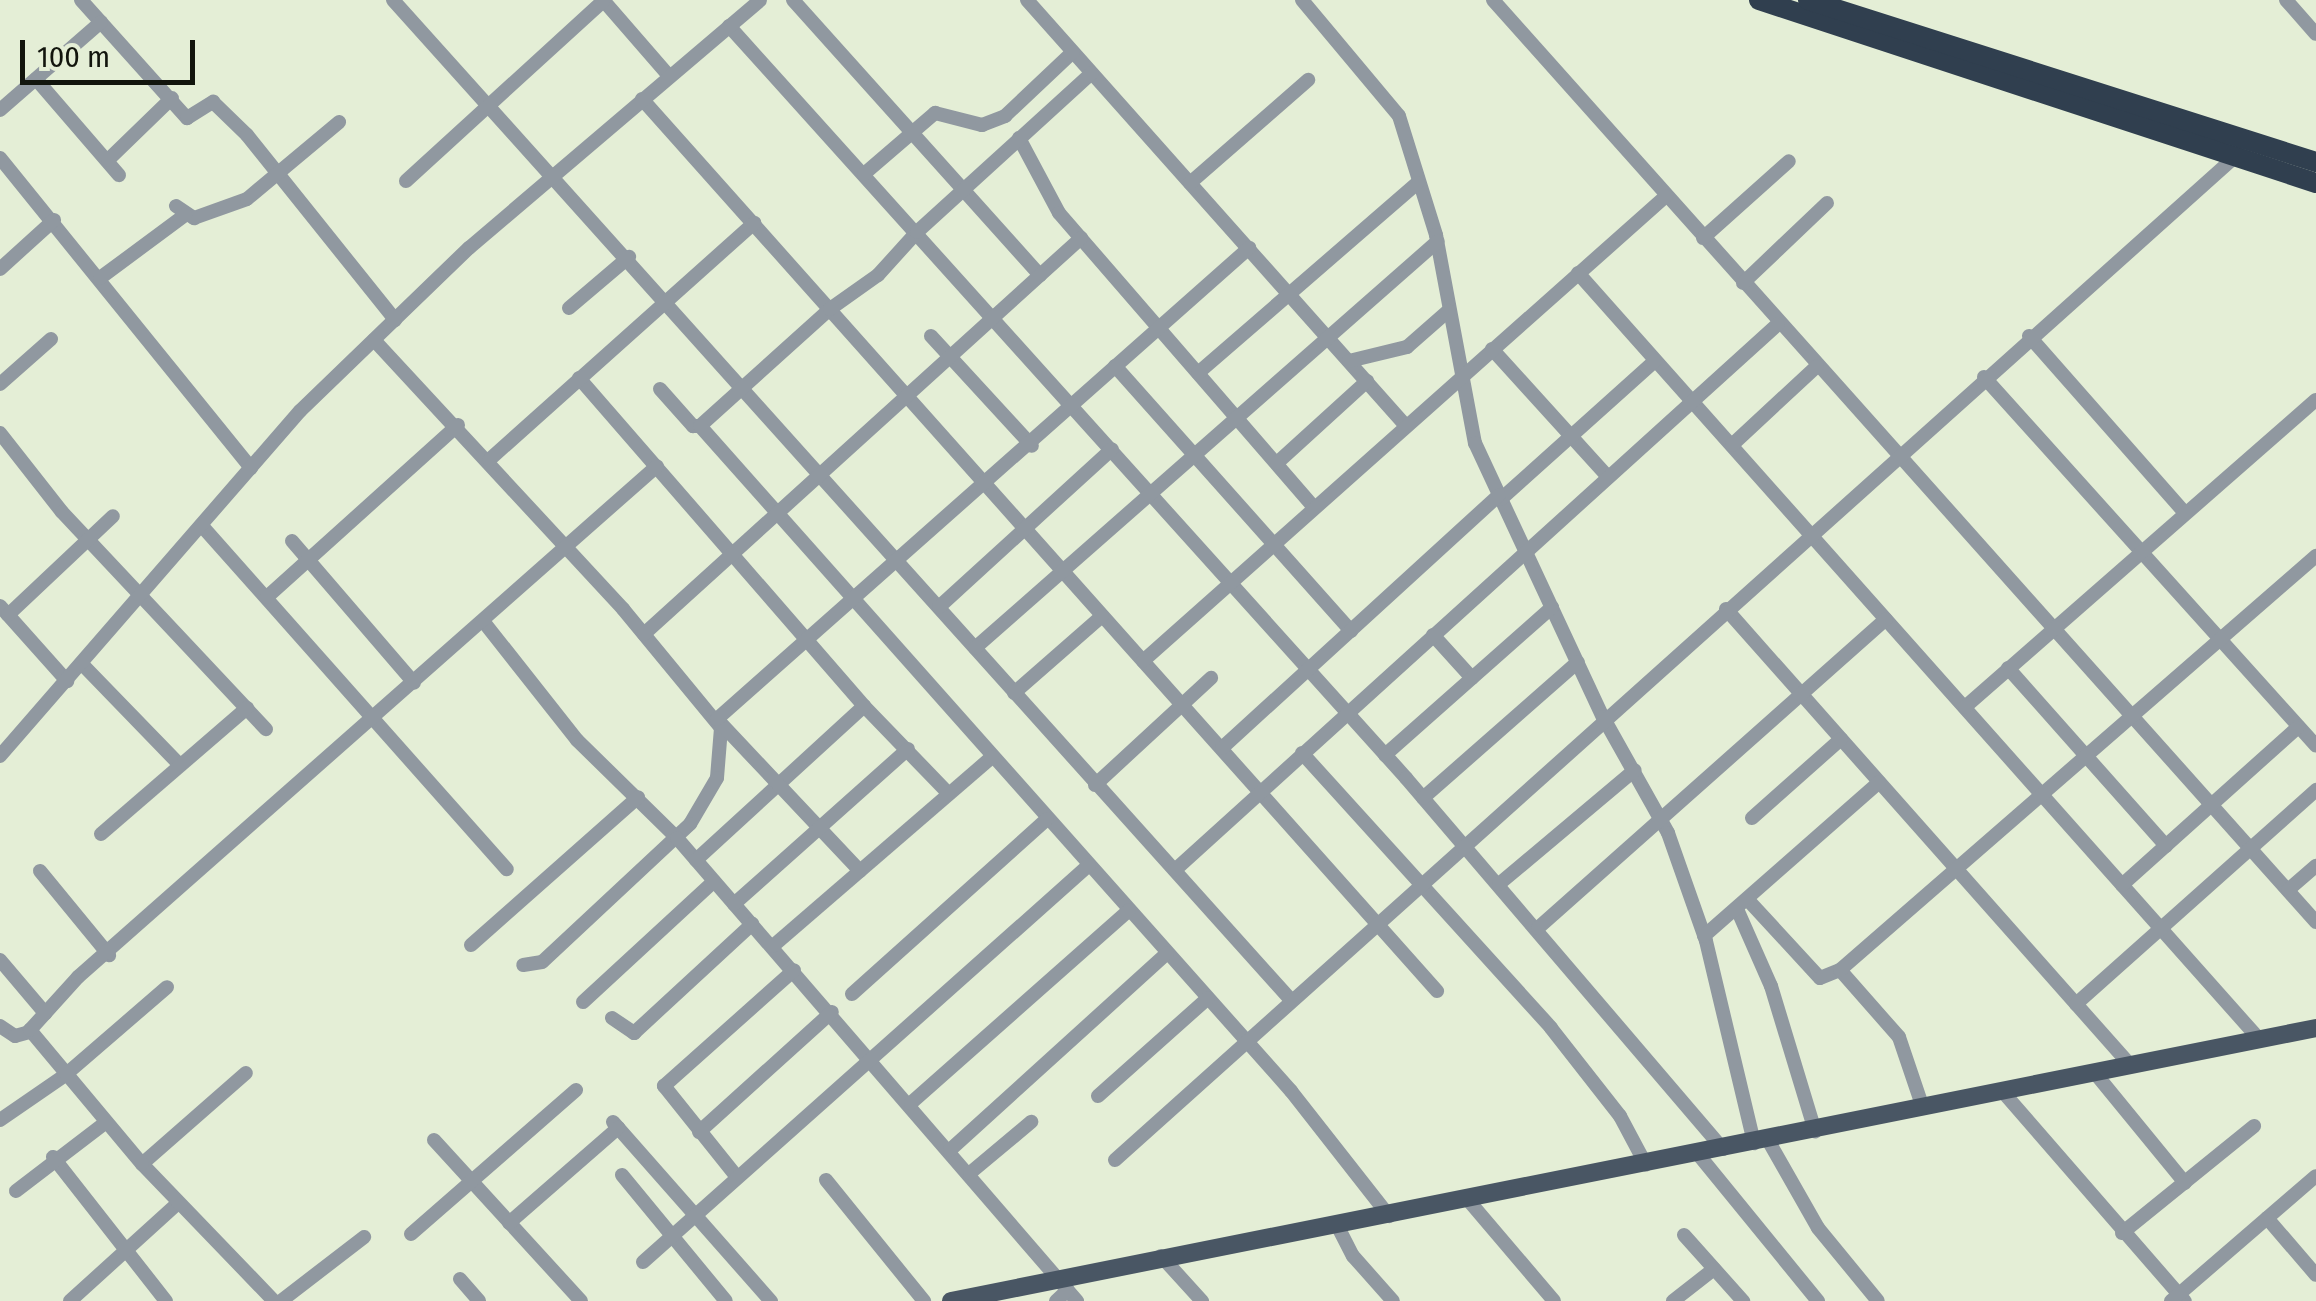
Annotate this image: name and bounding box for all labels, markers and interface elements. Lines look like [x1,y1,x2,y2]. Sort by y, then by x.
scale bar [25,20,200,82]
text: 100 m [37,39,110,75]

